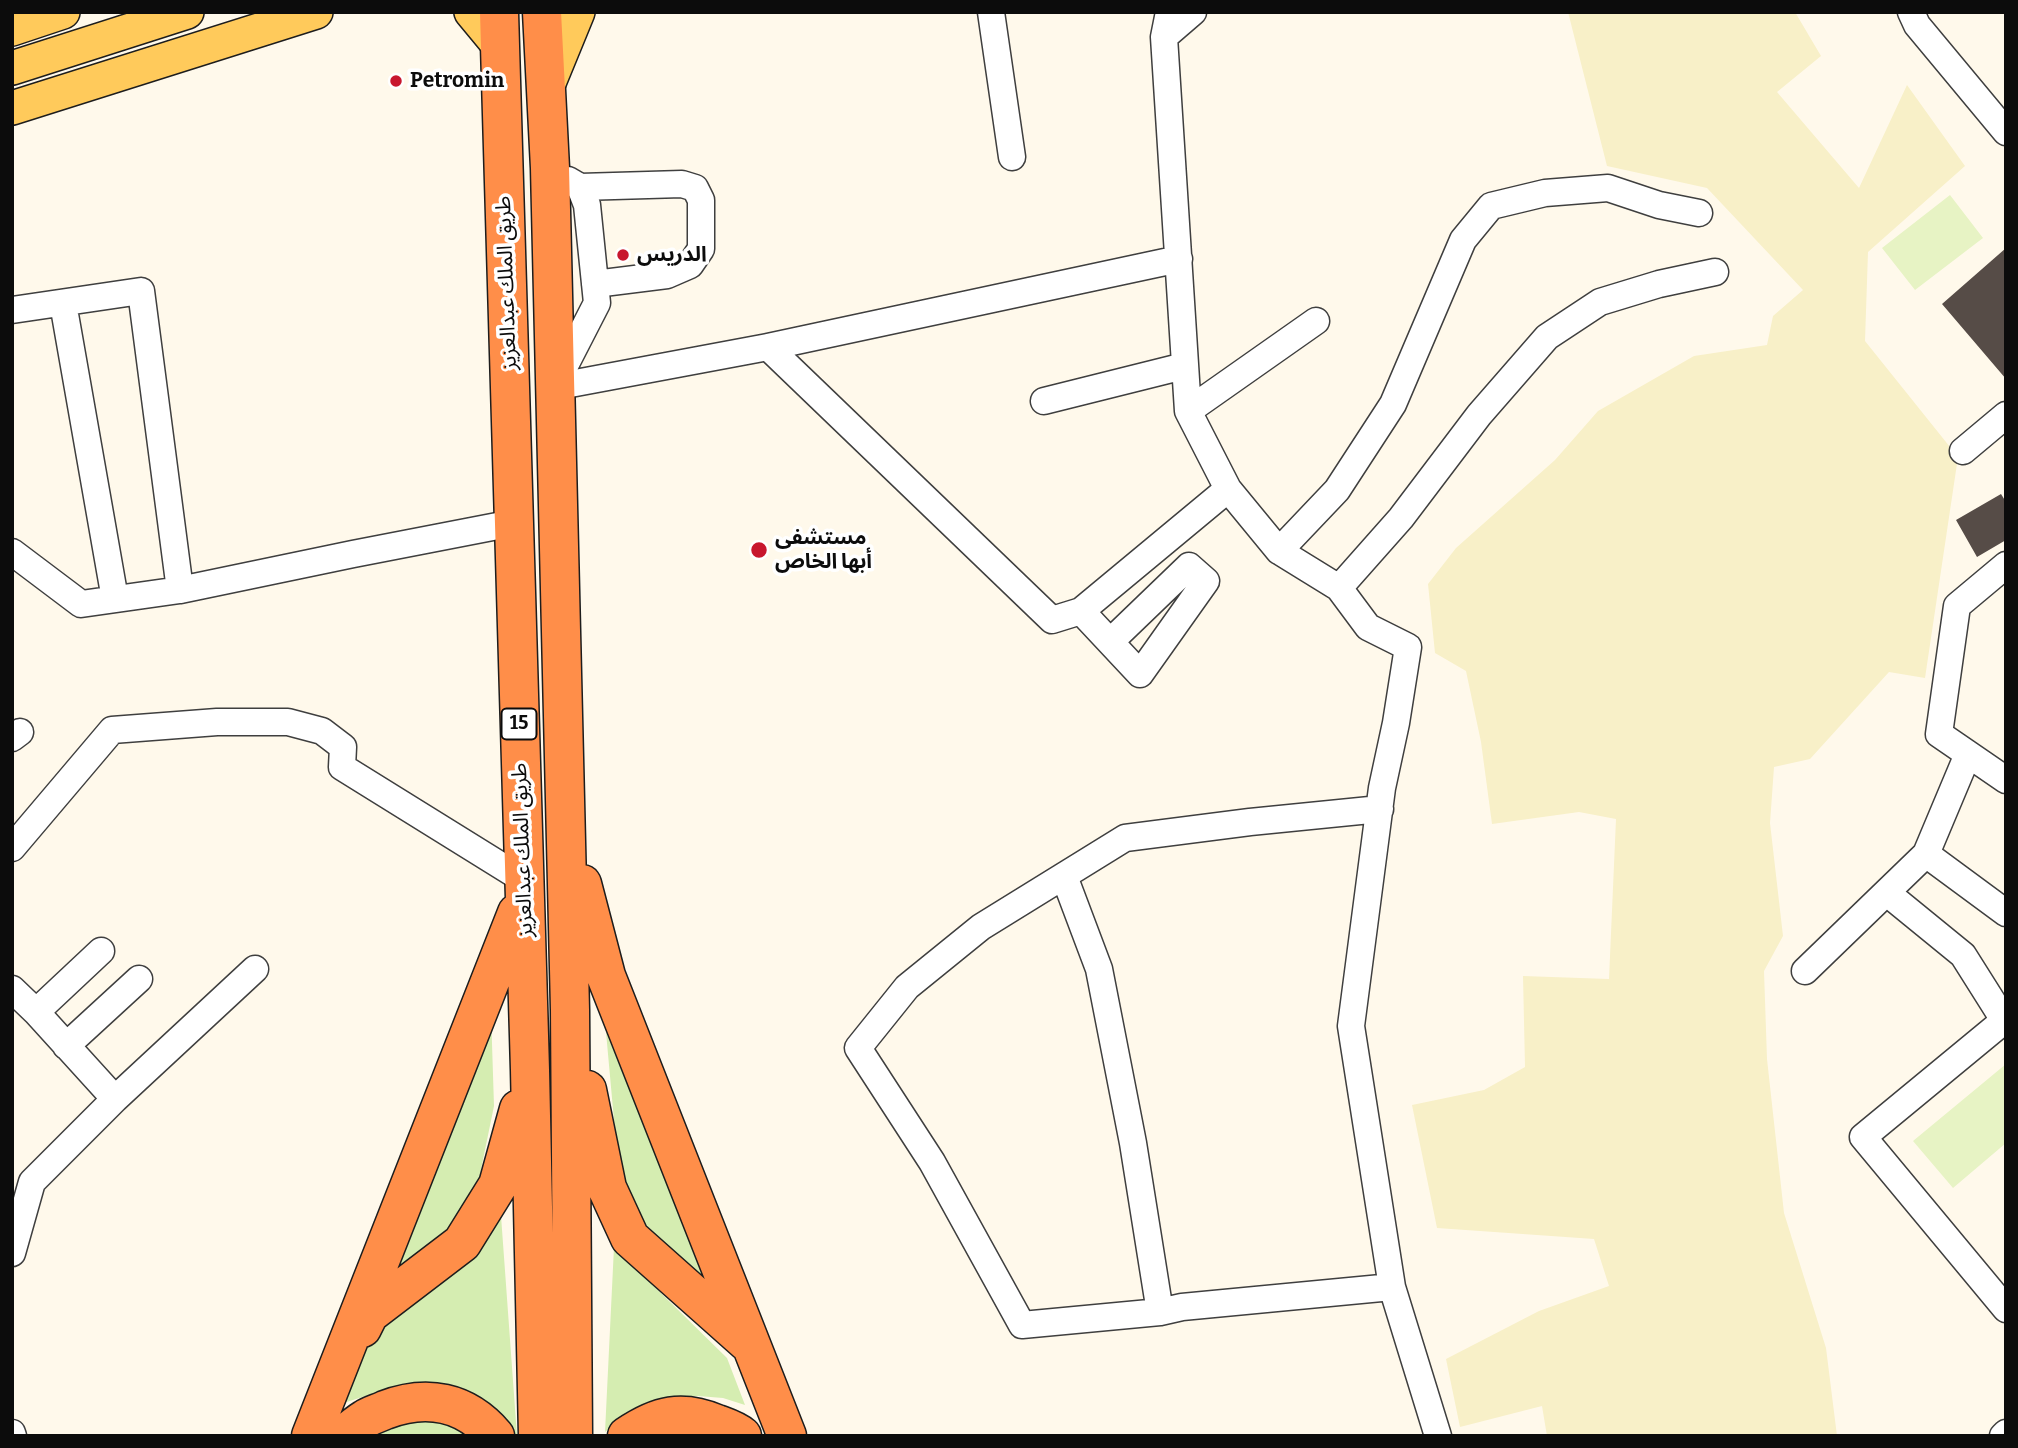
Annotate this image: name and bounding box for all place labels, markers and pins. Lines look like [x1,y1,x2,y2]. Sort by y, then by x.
place label: Petromin [410,68,504,94]
marker: Petromin [388,73,404,89]
place label: الدريس [637,242,707,268]
marker: الدريس [615,247,631,263]
place label: مستشفى أبها الخاص [775,525,872,575]
marker: مستشفى أبها الخاص [749,540,769,560]

